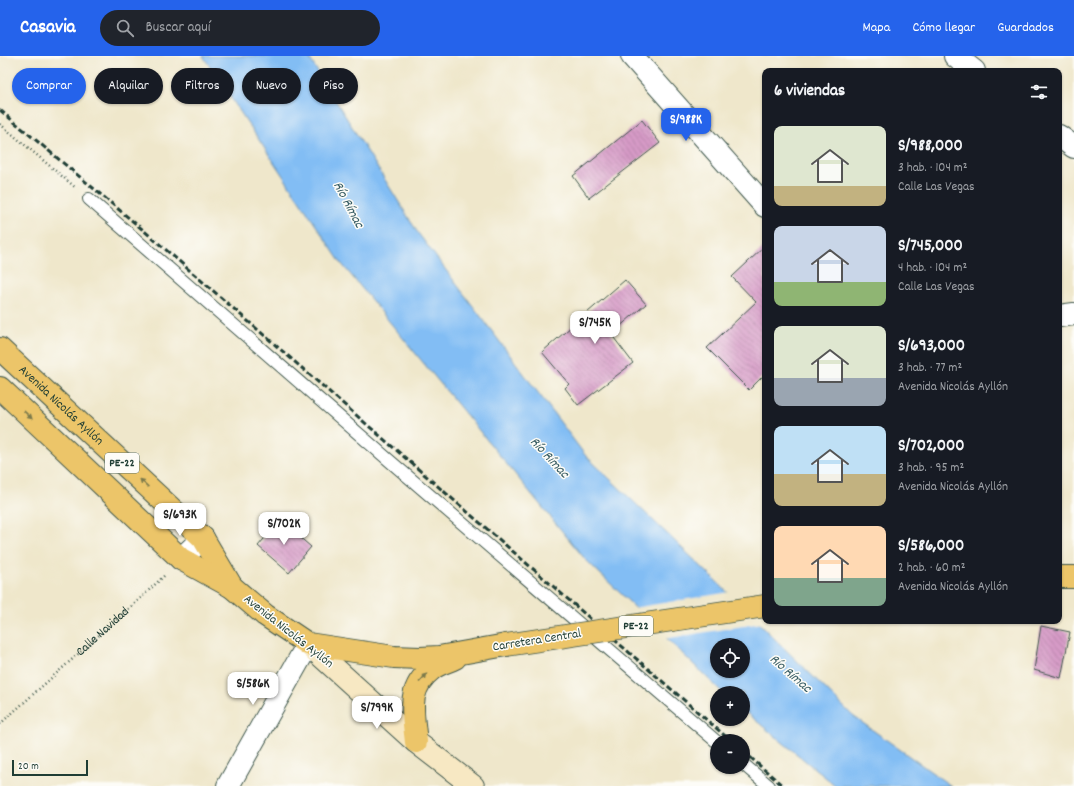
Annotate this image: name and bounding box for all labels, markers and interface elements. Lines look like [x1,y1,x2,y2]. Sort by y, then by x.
search box [100,10,380,46]
text: Casavia [20,15,76,42]
icon: search [114,17,136,39]
text: Buscar aquí [146,17,210,39]
text: Mapa [863,18,890,38]
text: Cómo llegar [912,18,975,38]
text: Guardados [997,18,1054,38]
chip: Comprar [12,68,86,104]
chip: Alquilar [94,68,163,104]
chip: Filtros [171,68,234,104]
chip: Nuevo [242,68,301,104]
chip: Piso [309,68,358,104]
text: 6 viviendas [774,80,845,104]
icon: filters [1028,81,1050,103]
pin: S/988K [653,108,719,142]
text: S/988K [670,111,702,130]
text: S/988,000 [898,135,963,159]
icon: home [806,142,854,190]
text: 3 hab. · 104 m² [898,159,968,178]
water label: Río Rímac [327,178,369,233]
text: Calle Las Vegas [898,178,975,197]
text: S/745,000 [898,235,963,259]
icon: home [806,242,854,290]
text: 4 hab. · 104 m² [898,259,967,278]
text: Calle Las Vegas [898,278,975,297]
pin: S/745K [562,311,628,345]
text: S/745K [579,314,611,333]
text: S/693,000 [898,335,965,359]
icon: home [806,342,854,390]
text: 3 hab. · 77 m² [898,359,962,378]
street label: Avenida Nicolás Ayllón [14,361,108,450]
text: Avenida Nicolás Ayllón [898,378,1008,397]
one-way arrow [23,410,33,419]
water label: Río Rímac [525,433,574,484]
text: S/702,000 [898,435,965,459]
icon: home [806,442,854,490]
road number: PE-22 [105,453,139,473]
text: 3 hab. · 95 m² [898,459,964,478]
text: Avenida Nicolás Ayllón [898,478,1008,497]
one-way arrow [139,479,150,488]
pin: S/693K [147,503,213,537]
text: S/693K [163,506,197,525]
pin: S/702K [251,512,317,546]
text: S/702K [267,515,301,534]
text: S/586,000 [898,535,964,559]
icon: home [806,542,854,590]
text: 2 hab. · 60 m² [898,559,966,578]
text: Avenida Nicolás Ayllón [898,578,1008,597]
street label: Avenida Nicolás Ayllón [239,591,337,673]
street label: Calle Navidad [72,603,134,661]
road number: PE-22 [619,616,653,636]
street label: Carretera Central [491,625,583,657]
map controls [710,638,750,774]
button: locate [710,638,750,678]
water label: Río Rímac [765,650,816,699]
pin: S/586K [220,672,286,706]
one-way arrow [419,673,428,683]
text: S/586K [236,675,270,694]
button: + [710,686,750,726]
pin: S/799K [344,696,410,730]
text: S/799K [361,699,393,718]
button: − [710,734,750,774]
scale bar [12,758,88,777]
text: 20 m [18,759,39,775]

